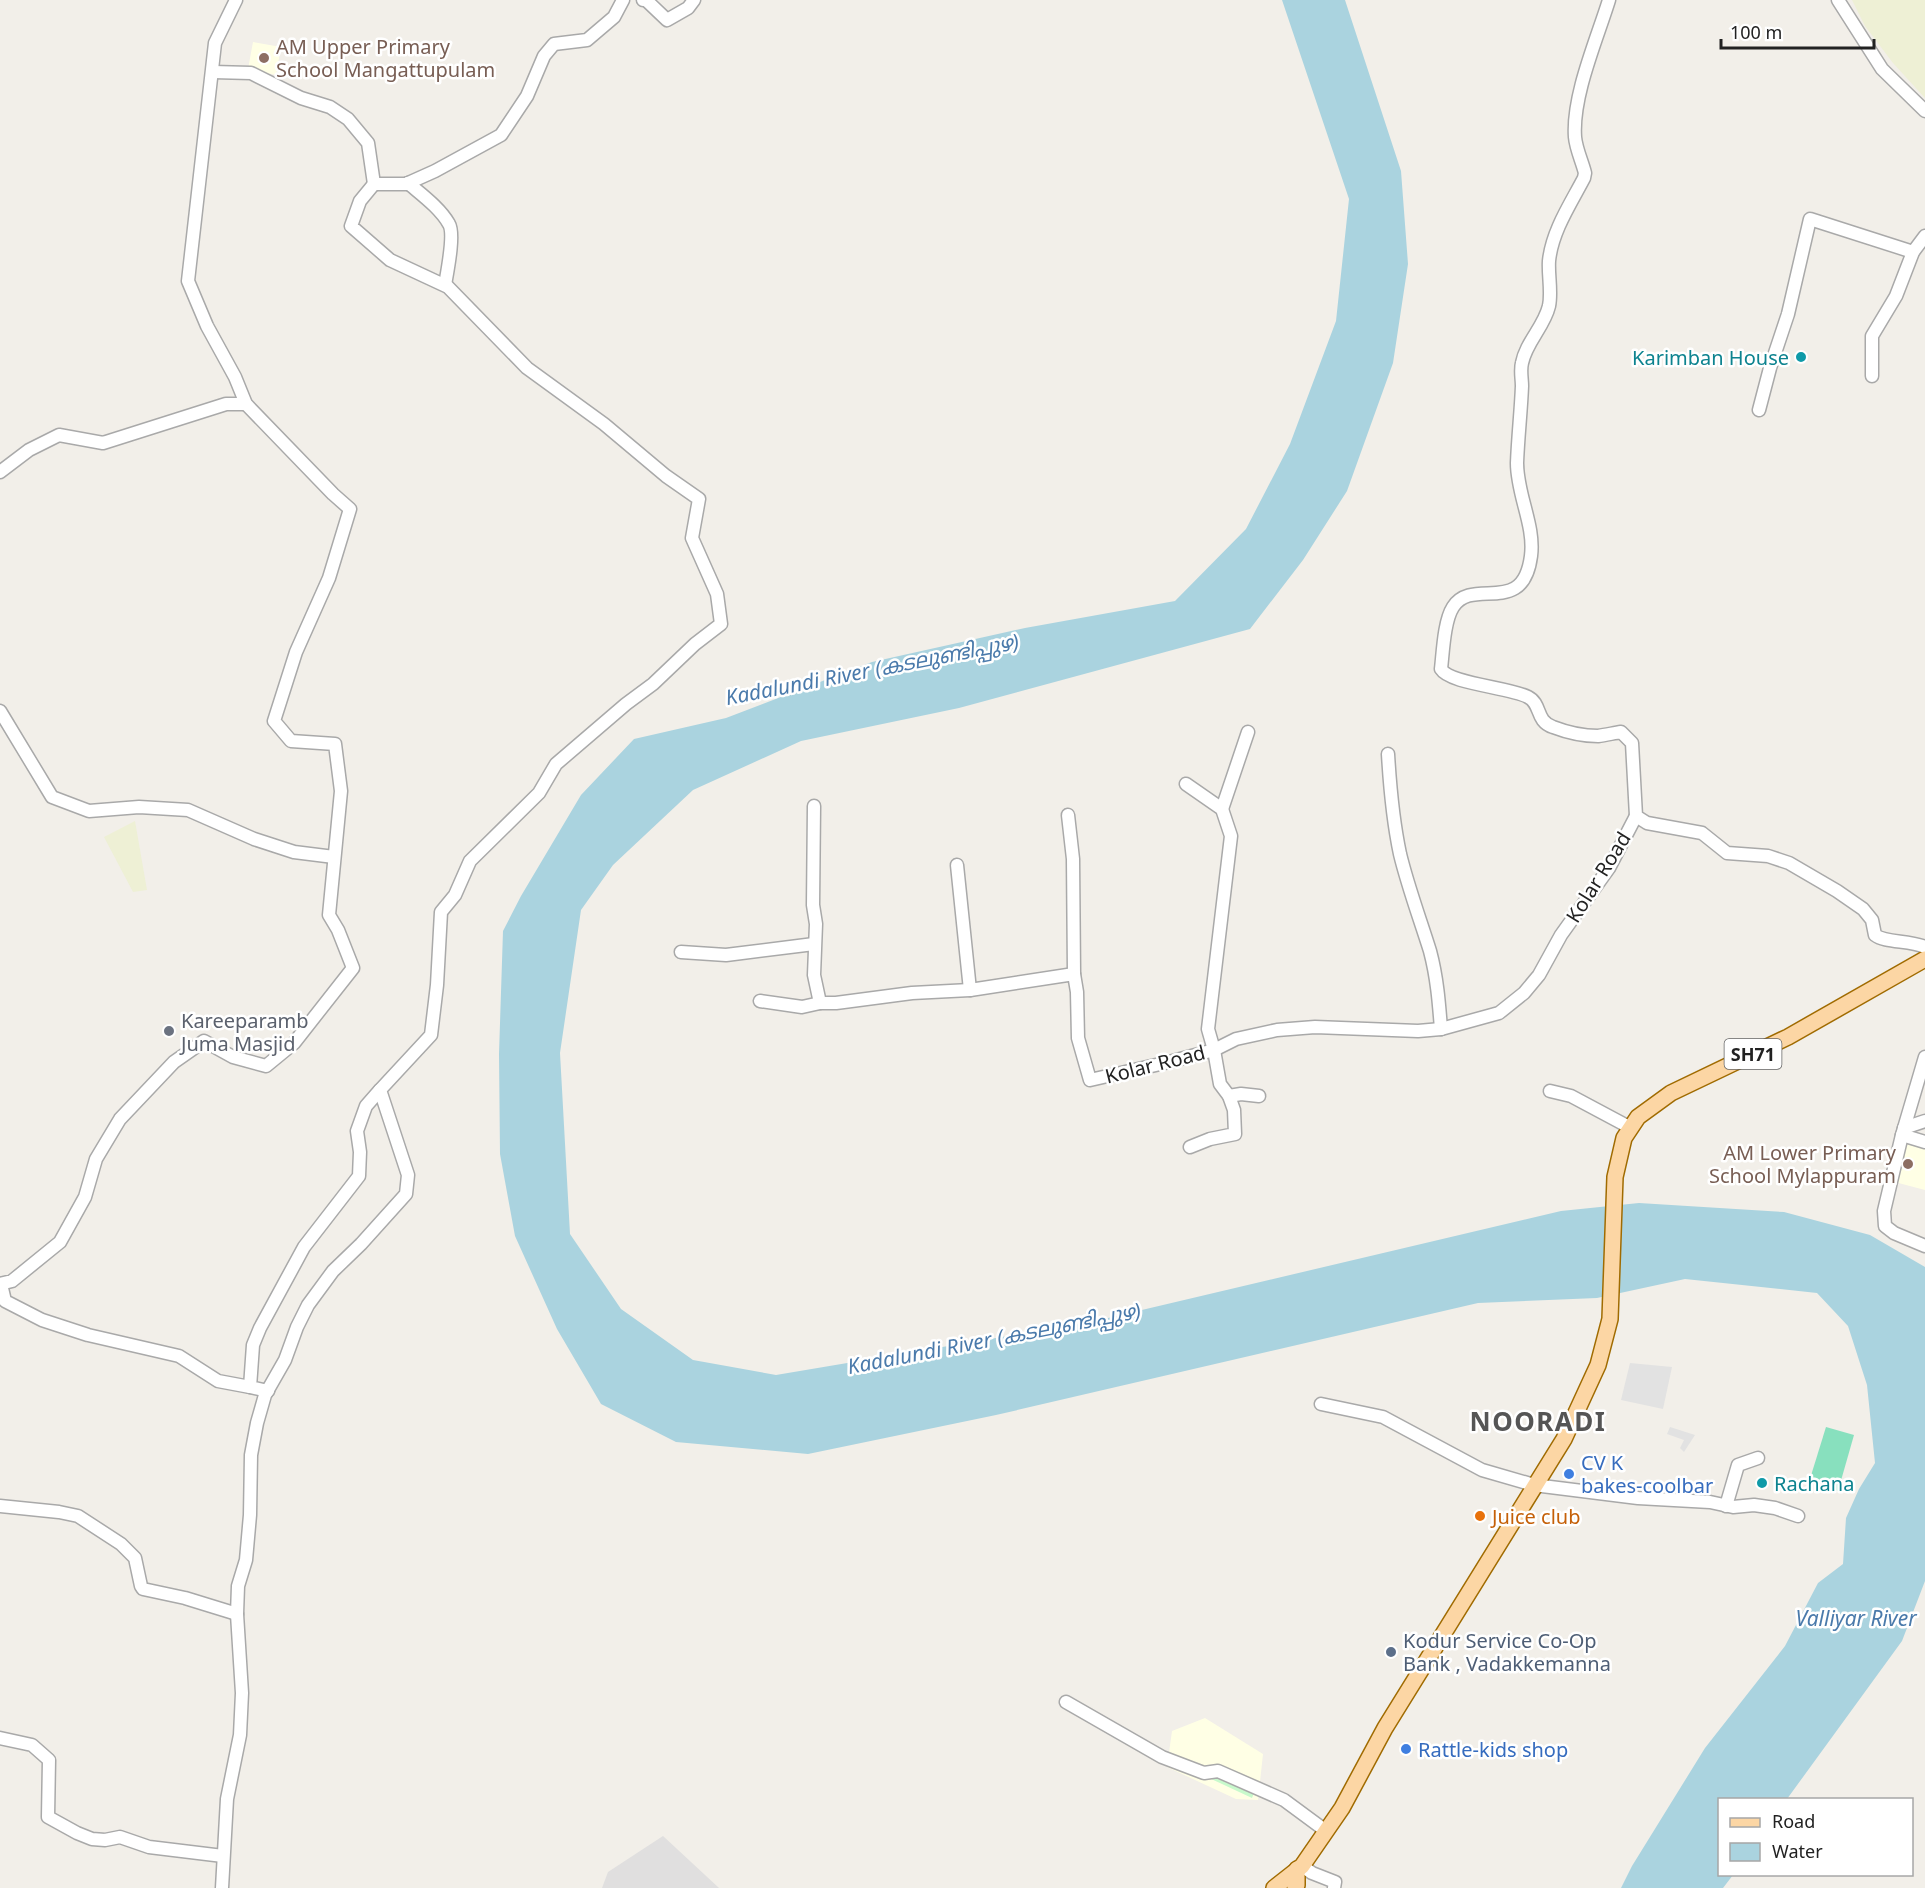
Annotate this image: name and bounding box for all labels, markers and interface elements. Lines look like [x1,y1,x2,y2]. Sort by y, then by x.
scale bar [1721,12,1874,50]
text: 100 m [1730,20,1782,44]
place label: AM Upper Primary School Mangattupulam [276,33,495,83]
marker: AM Upper Primary School Mangattupulam [257,51,271,65]
place label: Karimban House [1632,344,1789,371]
marker: Karimban House [1794,350,1808,364]
water label: Kadalundi River (കടലുണ്ടിപ്പുഴ) [723,627,1021,712]
street label: Kolar Road [1559,826,1637,928]
place label: Kareeparamb Juma Masjid [179,1007,309,1057]
marker: Kareeparamb Juma Masjid [162,1024,176,1038]
street label: Kolar Road [1102,1039,1208,1089]
road number: SH71 [1724,1039,1782,1069]
place label: AM Lower Primary School Mylappuram [1709,1139,1897,1189]
marker: AM Lower Primary School Mylappuram [1901,1157,1915,1171]
water label: Kadalundi River (കടലുണ്ടിപ്പുഴ) [845,1296,1143,1381]
district label: NOORADI [1470,1403,1606,1439]
place label: CV K bakes-coolbar [1581,1449,1713,1499]
marker: CV K bakes-coolbar [1562,1467,1576,1481]
place label: Rachana [1774,1470,1854,1497]
marker: Rachana [1755,1476,1769,1490]
place label: Juice club [1490,1503,1580,1530]
marker: Juice club [1473,1509,1487,1523]
water label: Valliyar River [1795,1604,1918,1632]
place label: Kodur Service Co-Op Bank , Vadakkemanna [1403,1627,1611,1677]
marker: Kodur Service Co-Op Bank , Vadakkemanna [1384,1645,1398,1659]
place label: Rattle-kids shop [1418,1736,1568,1763]
marker: Rattle-kids shop [1399,1742,1413,1756]
legend [1718,1798,1913,1876]
text: Road [1772,1809,1815,1833]
text: Water [1772,1839,1823,1863]

